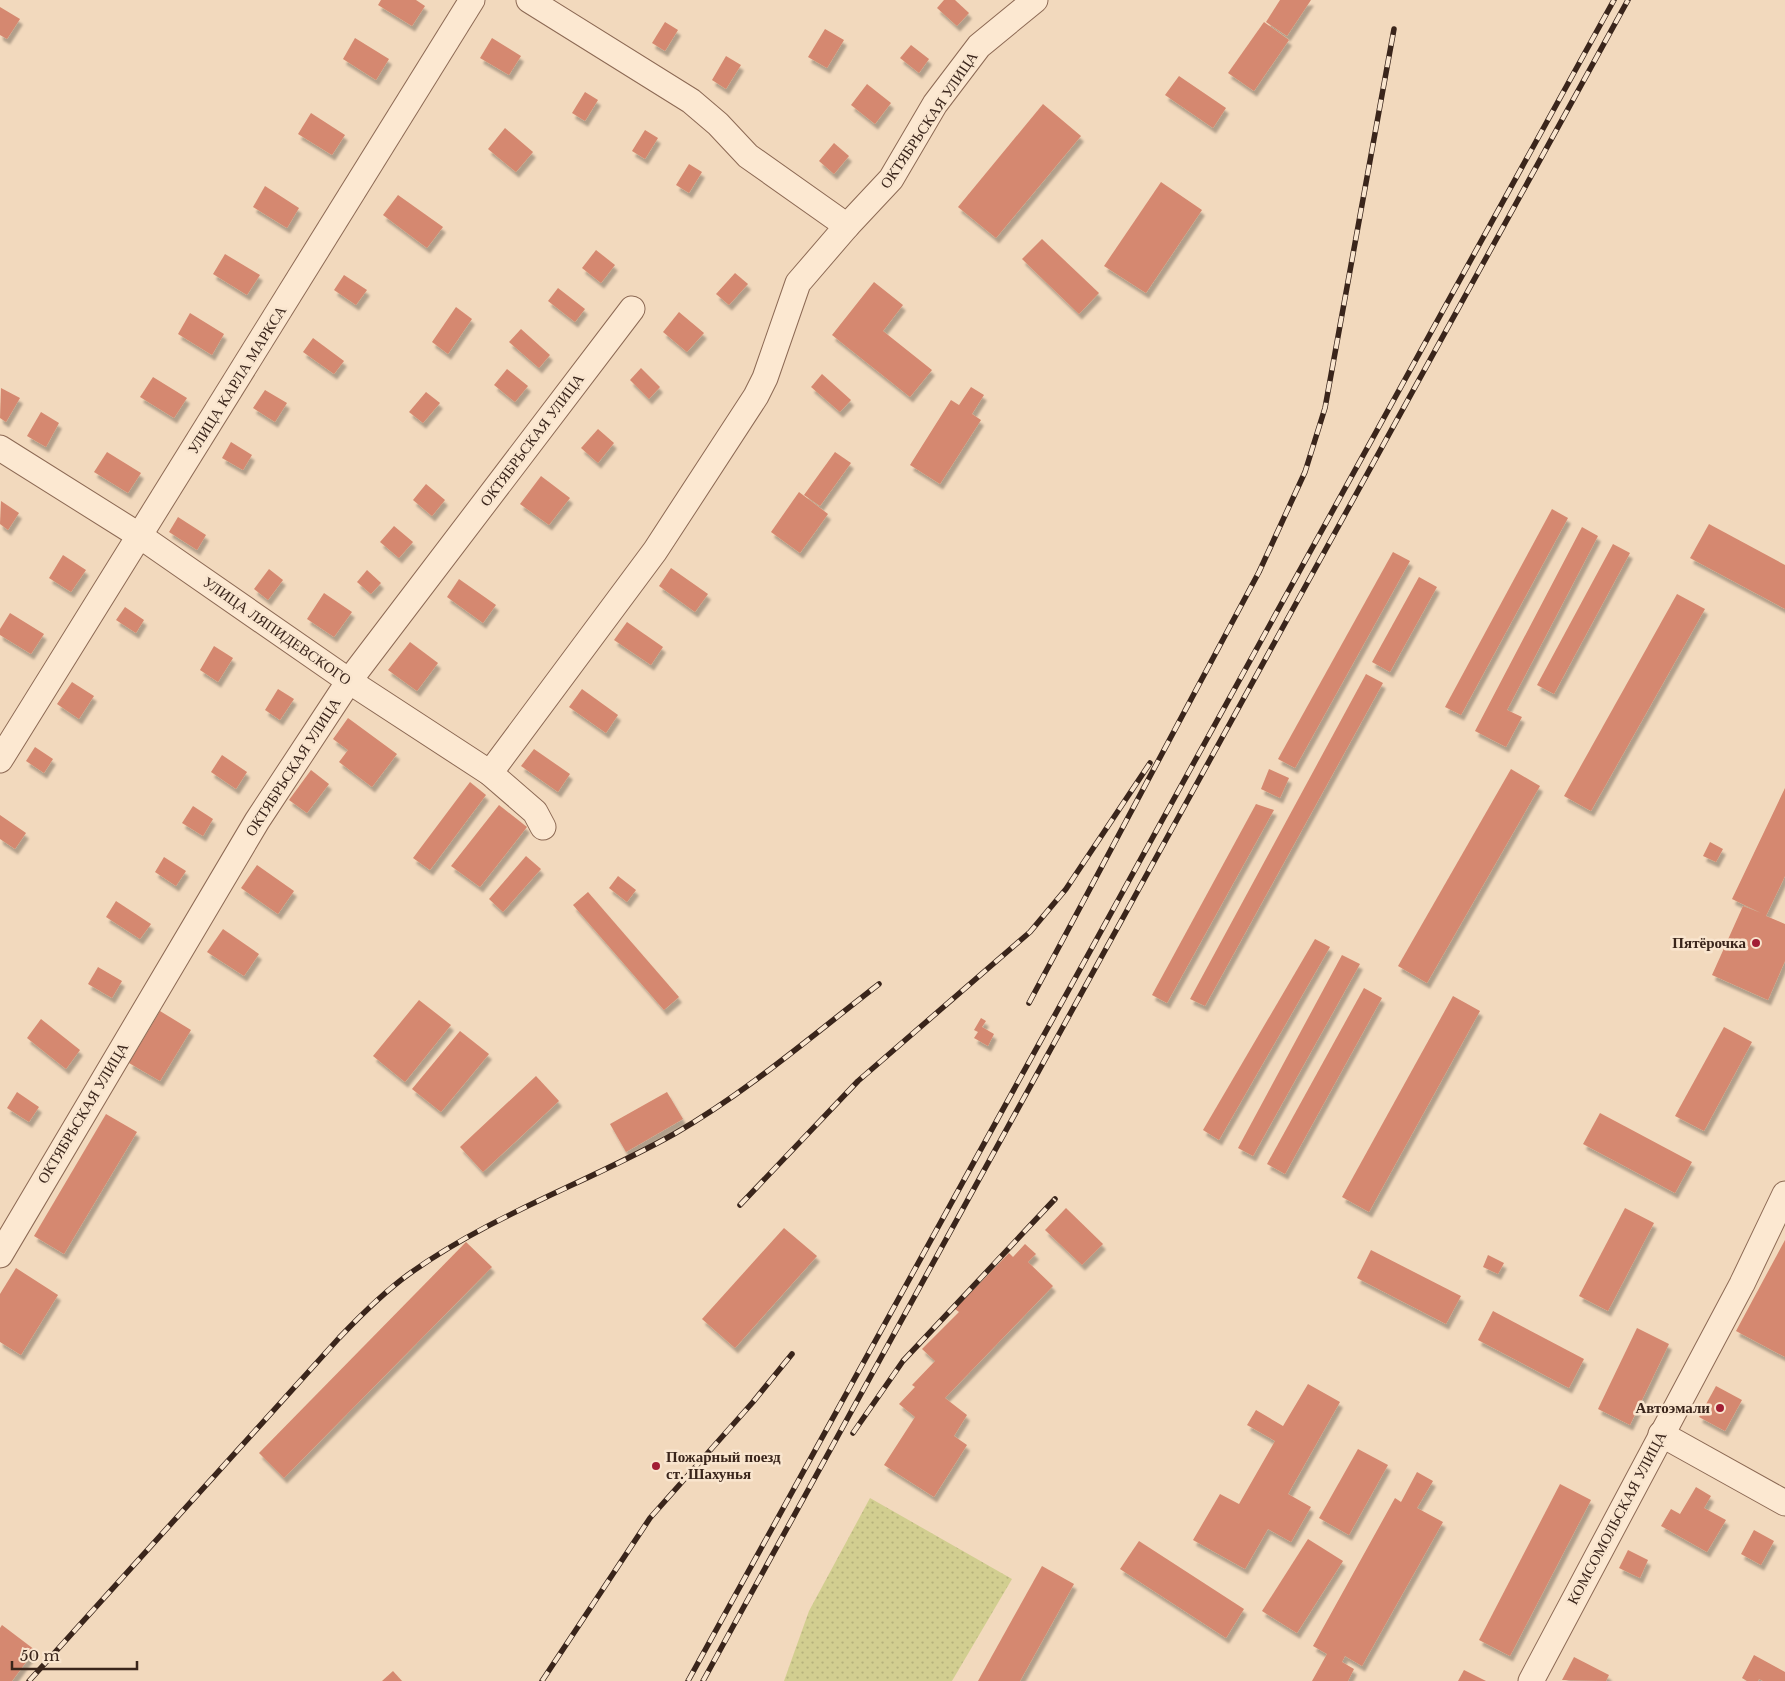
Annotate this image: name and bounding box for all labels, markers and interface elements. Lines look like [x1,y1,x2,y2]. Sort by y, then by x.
street label: ОКТЯБРЬСКАЯ УЛИЦА [876,47,982,192]
street label: УЛИЦА КАРЛА МАРКСА [183,302,290,457]
street label: ОКТЯБРЬСКАЯ УЛИЦА [475,369,588,510]
street label: УЛИЦА ЛЯПИДЕВСКОГО [199,572,355,689]
street label: ОКТЯБРЬСКАЯ УЛИЦА [241,694,345,840]
place label: Пятёрочка [1672,933,1746,952]
marker: Пятёрочка [1750,937,1762,949]
street label: ОКТЯБРЬСКАЯ УЛИЦА [33,1039,132,1187]
place label: Автоэмали [1635,1398,1710,1417]
marker: Автоэмали [1714,1402,1726,1414]
street label: КОМСОМОЛЬСКАЯ УЛИЦА [1563,1428,1670,1608]
place label: Пожарный поезд ст. Шахунья [666,1447,781,1483]
marker: Пожарный поезд ст. Шахунья [650,1460,662,1472]
scale bar [12,1638,138,1670]
text: 50 m [20,1646,60,1665]

